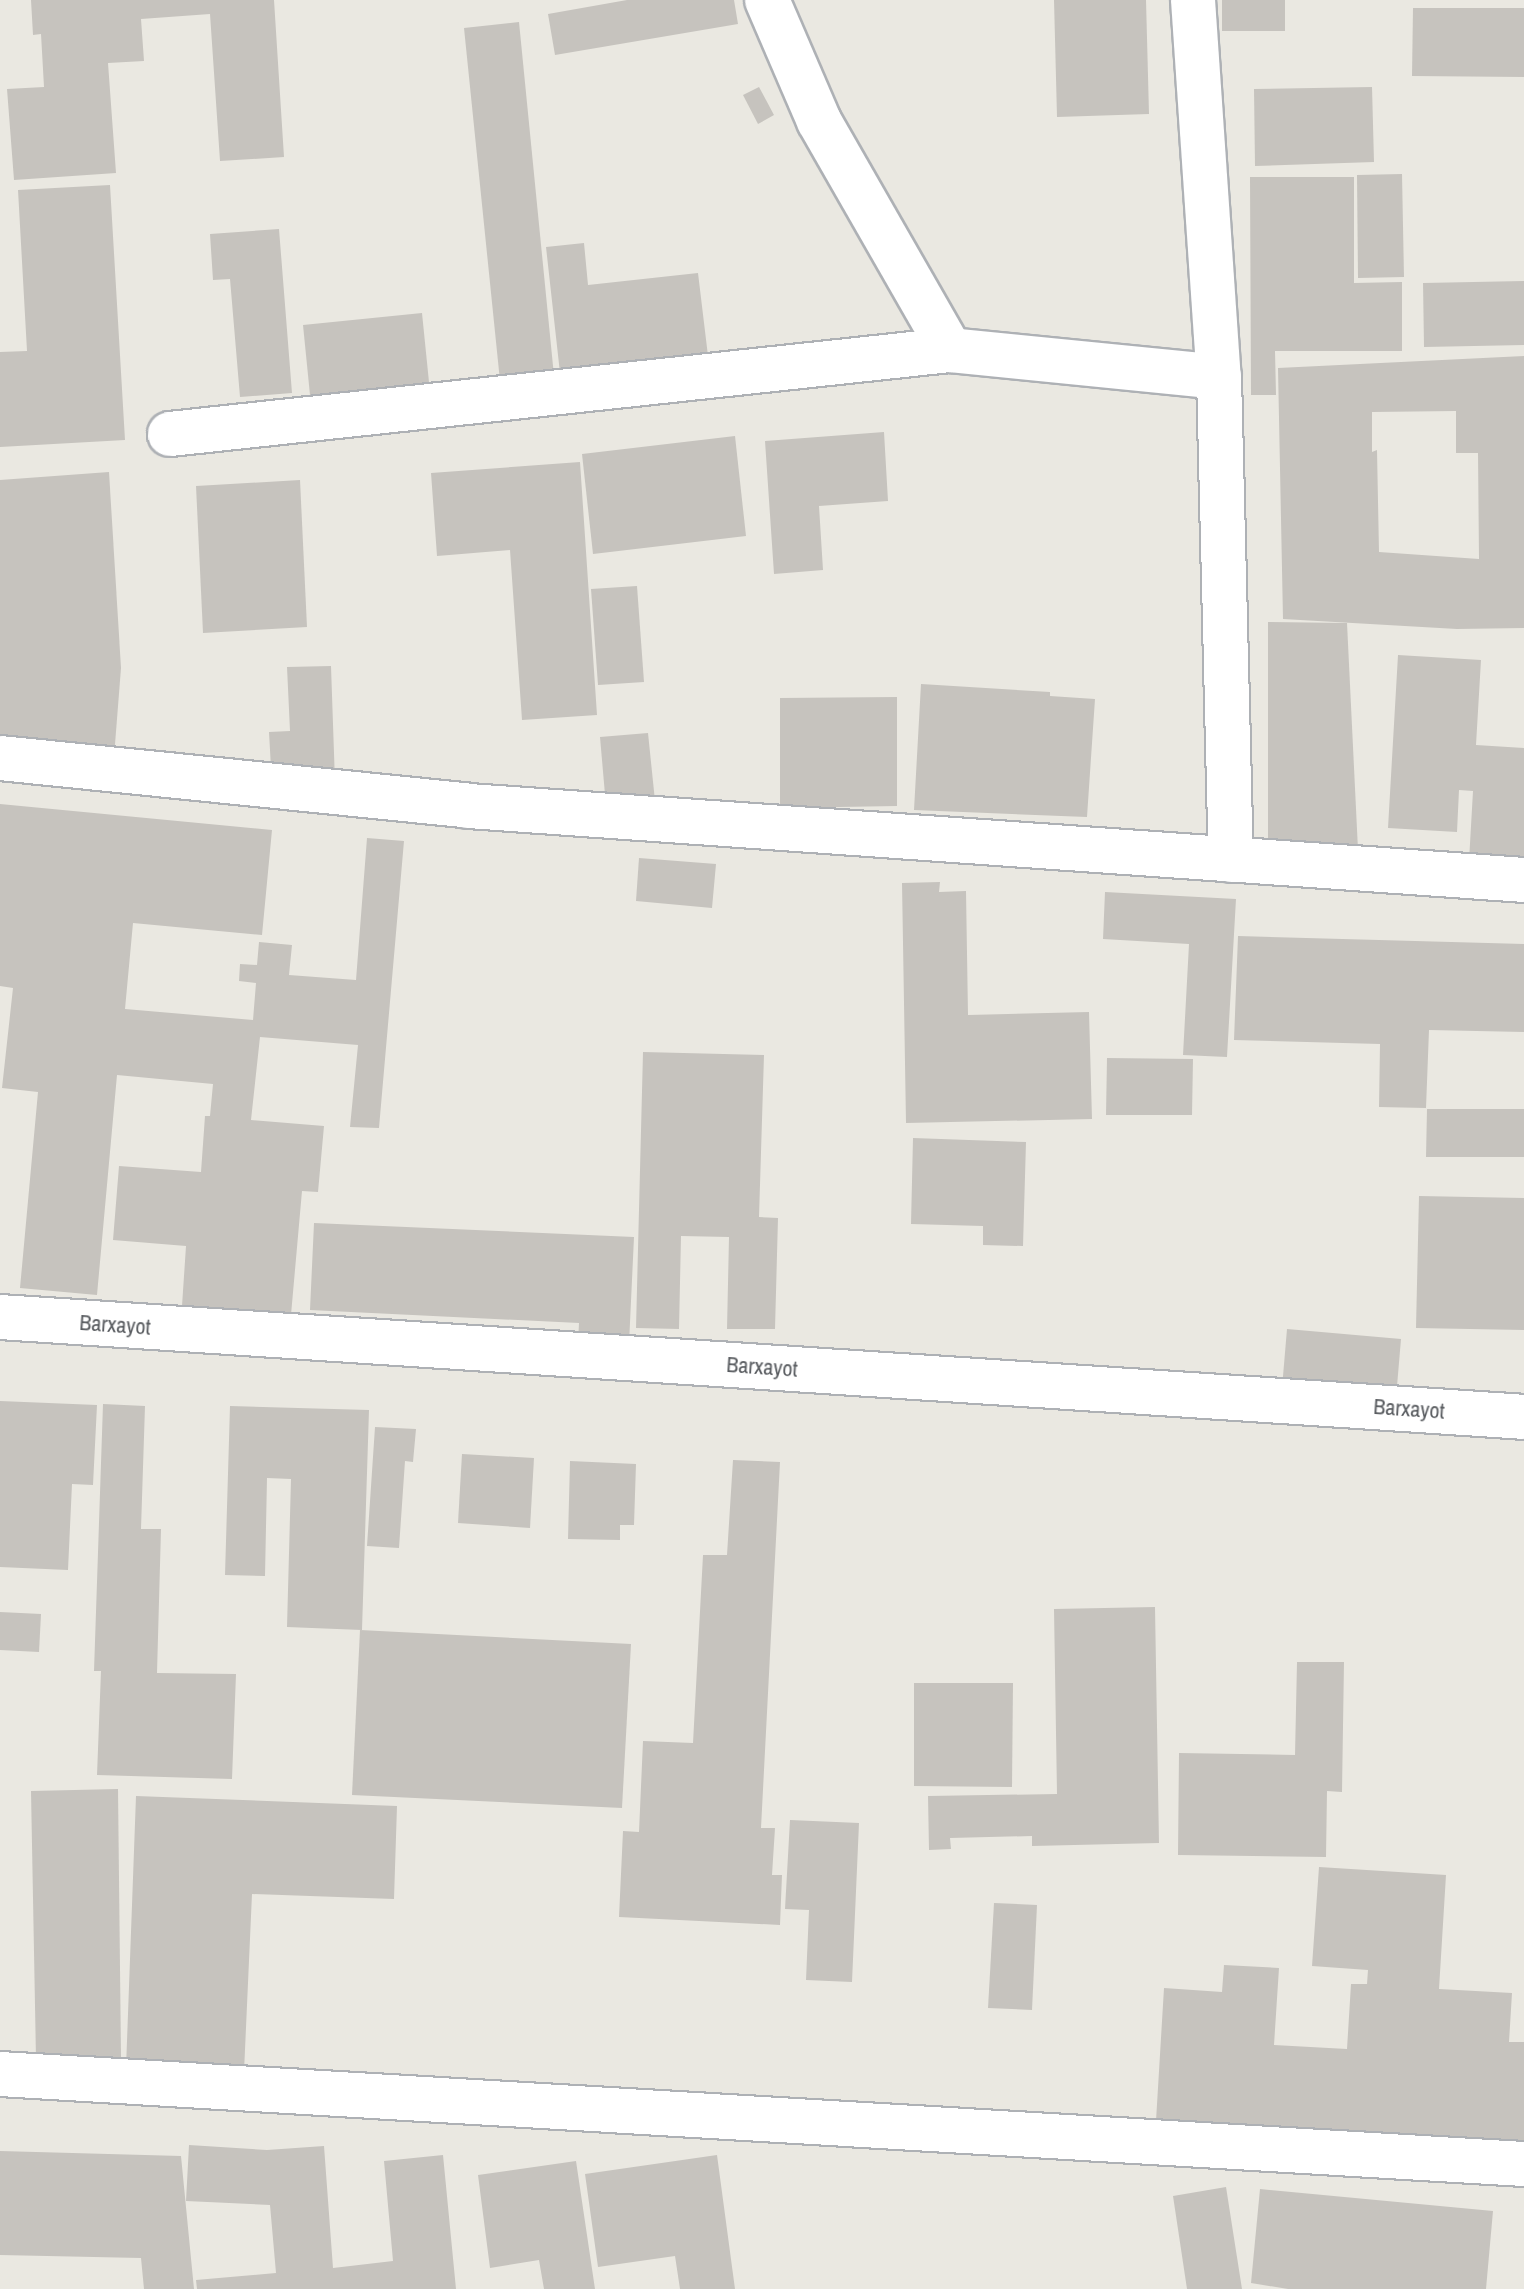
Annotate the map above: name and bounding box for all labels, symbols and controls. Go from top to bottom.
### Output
street label: Barxayot [79,1309,151,1341]
street label: Barxayot [726,1351,798,1383]
street label: Barxayot [1373,1393,1445,1425]

